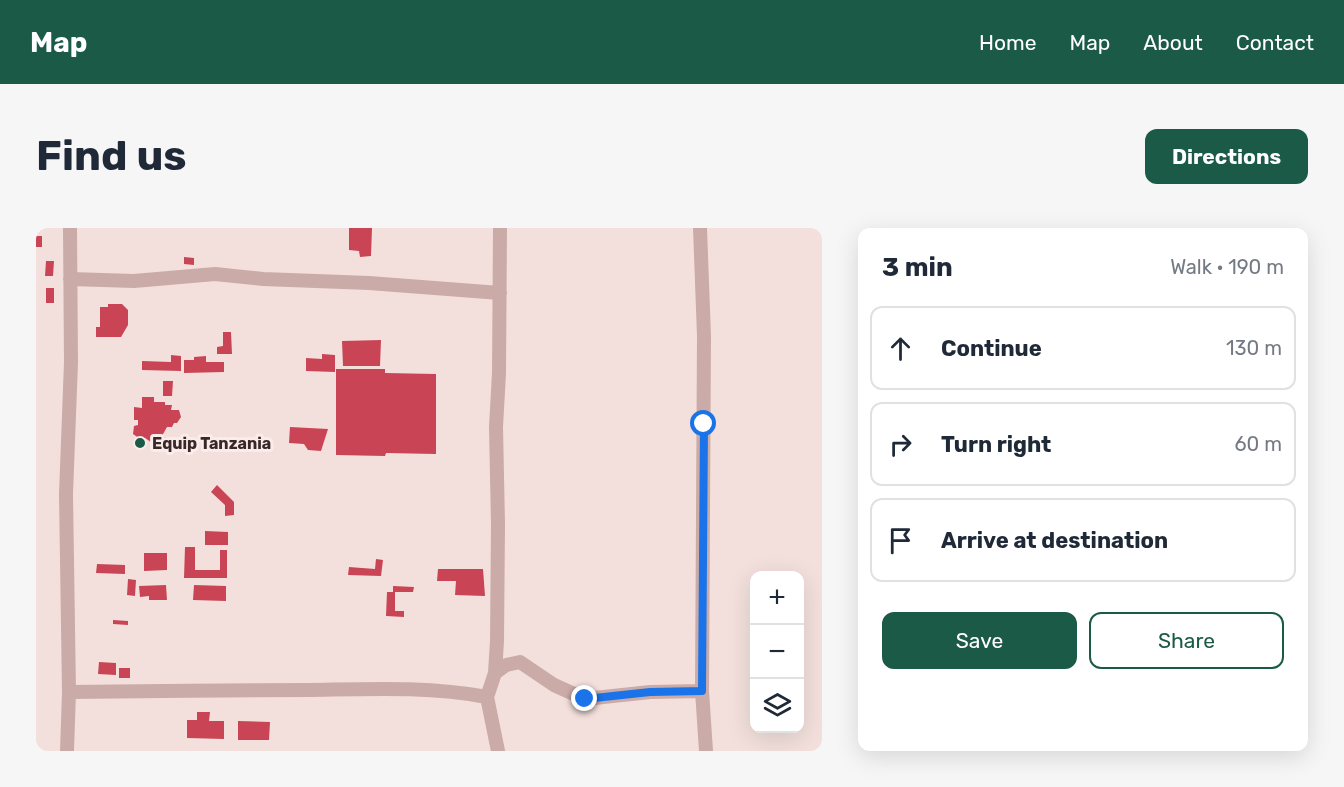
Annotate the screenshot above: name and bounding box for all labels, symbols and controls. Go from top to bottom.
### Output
text: Map [30,26,87,59]
text: Home [979,30,1036,55]
text: Map [1069,30,1110,55]
text: About [1143,30,1203,55]
text: Contact [1236,30,1314,55]
button: Directions [1145,129,1308,184]
text: Find us [36,131,187,181]
text: 3 min [882,252,953,283]
text: Walk · 190 m [1170,255,1284,279]
icon: ahead [884,332,917,365]
text: Continue [941,335,1042,362]
text: 130 m [1226,336,1282,360]
route start [690,410,716,436]
icon: right [884,428,917,461]
text: Turn right [941,431,1051,458]
text: 60 m [1235,432,1282,456]
place label: Equip Tanzania [152,434,271,453]
marker: Equip Tanzania [133,436,147,450]
icon: arrive [884,524,917,557]
text: Arrive at destination [941,527,1168,554]
map controls [750,571,804,733]
button: + [750,571,804,625]
button: Save [882,612,1077,669]
button: Share [1089,612,1284,669]
button: − [750,625,804,679]
button: layers [750,679,804,733]
route end [571,685,597,711]

